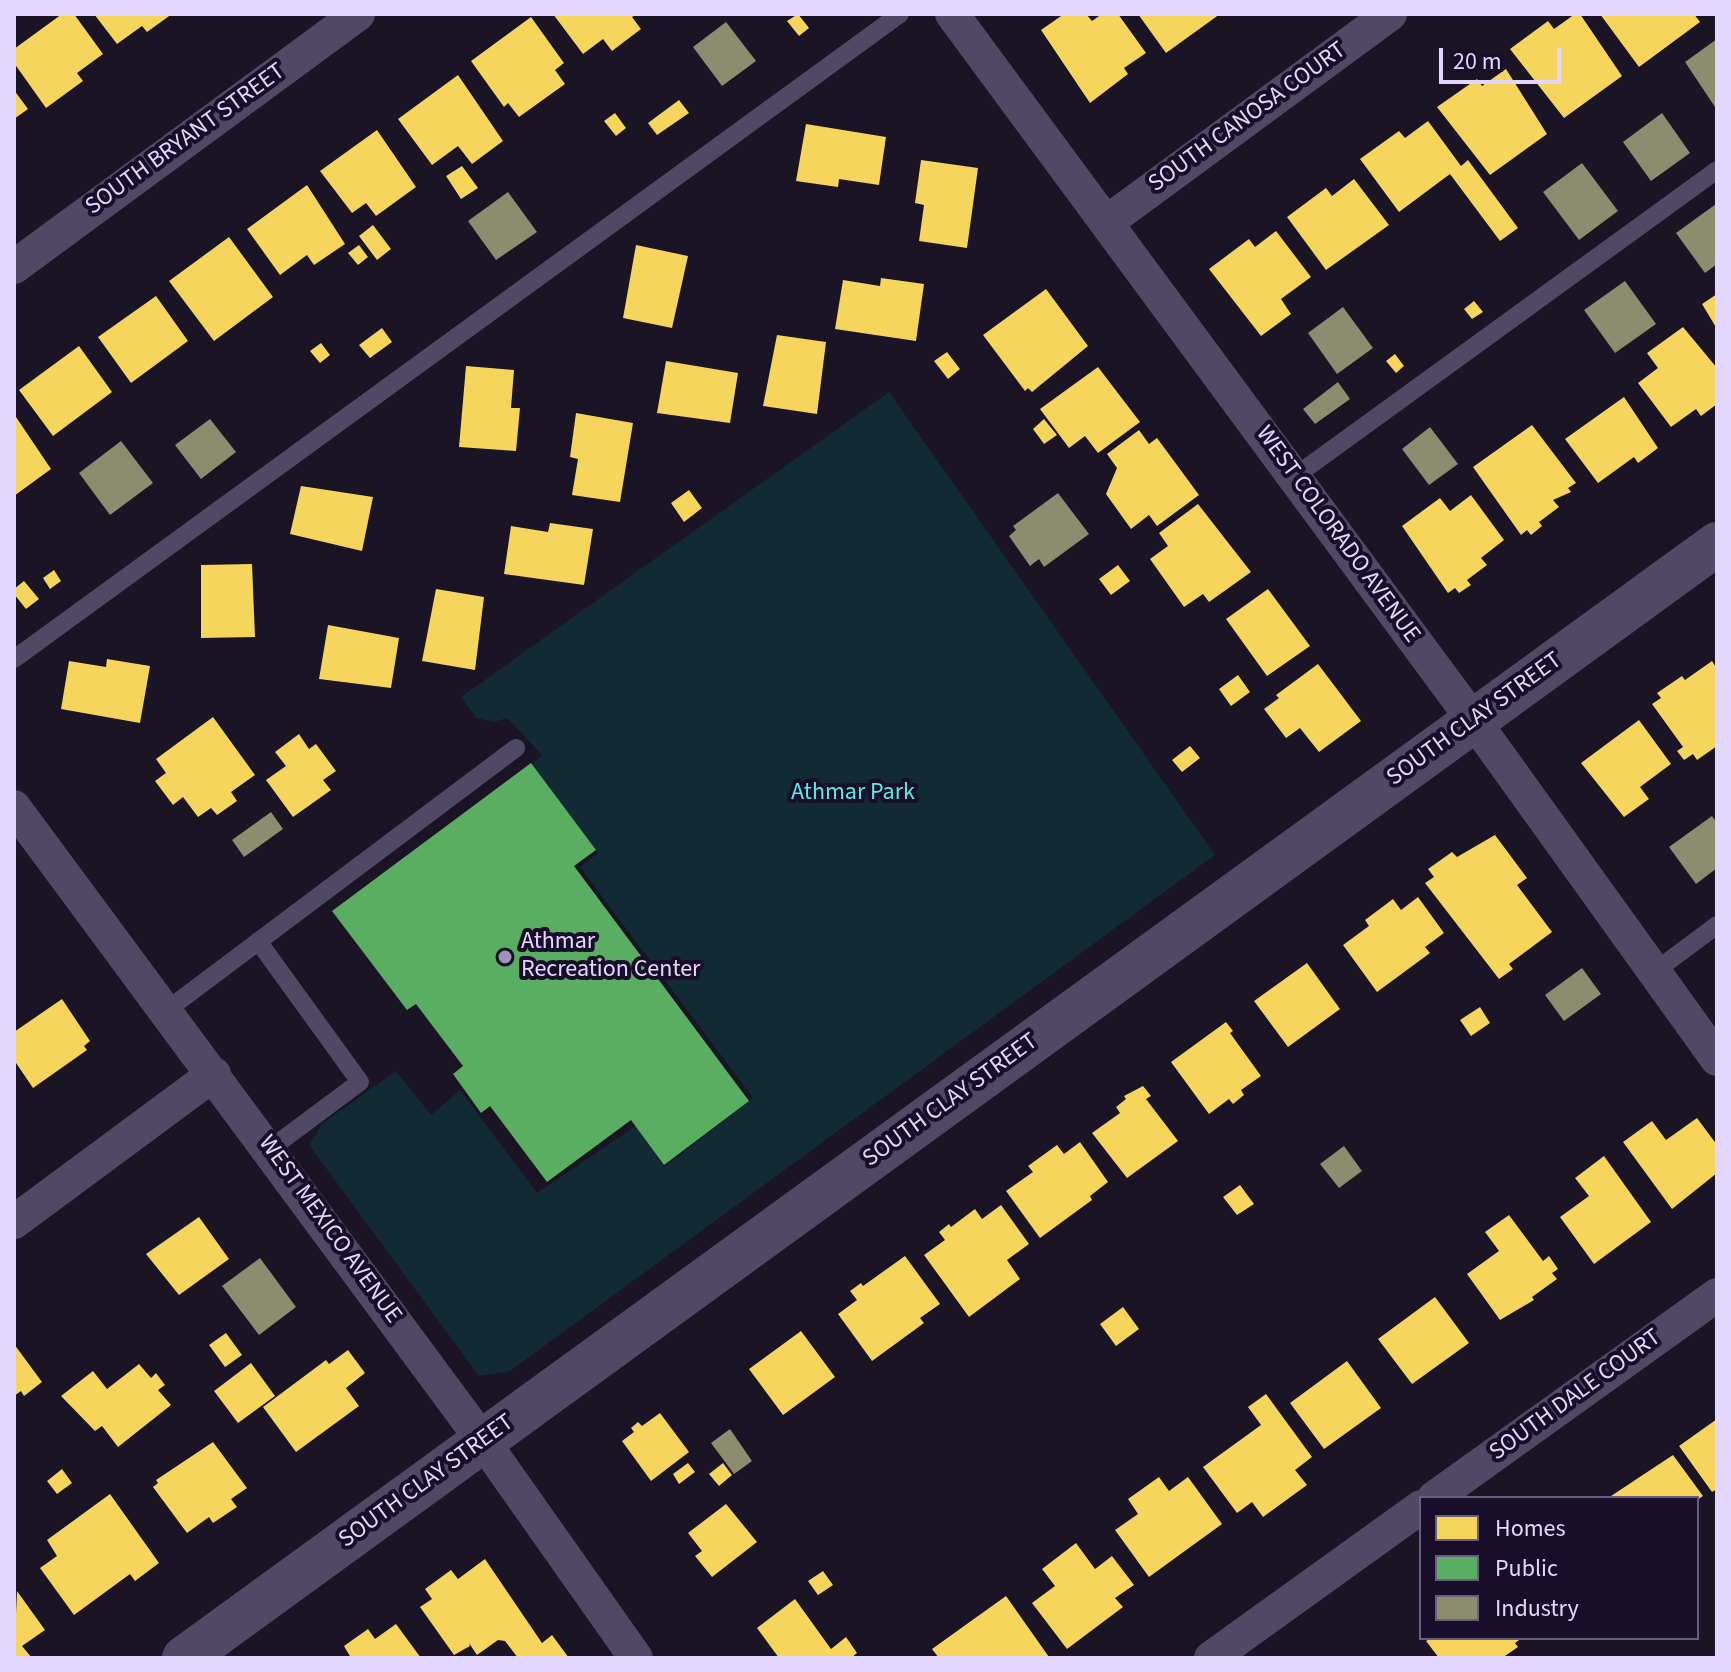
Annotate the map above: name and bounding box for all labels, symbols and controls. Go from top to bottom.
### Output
scale bar [1443,32,1565,82]
street label: SOUTH CANOSA COURT [1144,37,1352,199]
text: 20 m [1453,44,1502,79]
street label: SOUTH BRYANT STREET [81,58,291,222]
street label: WEST COLORADO AVENUE [1249,421,1425,649]
street label: SOUTH CLAY STREET [1382,647,1568,793]
park label: Athmar Park [791,780,915,808]
place label: Athmar Recreation Center [521,929,700,985]
marker: Athmar Recreation Center [496,948,514,966]
street label: SOUTH CLAY STREET [858,1028,1044,1174]
street label: WEST MEXICO AVENUE [251,1130,407,1330]
street label: SOUTH DALE COURT [1485,1324,1667,1468]
street label: SOUTH CLAY STREET [334,1409,520,1555]
legend [1419,1496,1699,1640]
text: Homes [1495,1511,1566,1546]
text: Public [1495,1551,1558,1586]
text: Industry [1495,1591,1579,1626]

